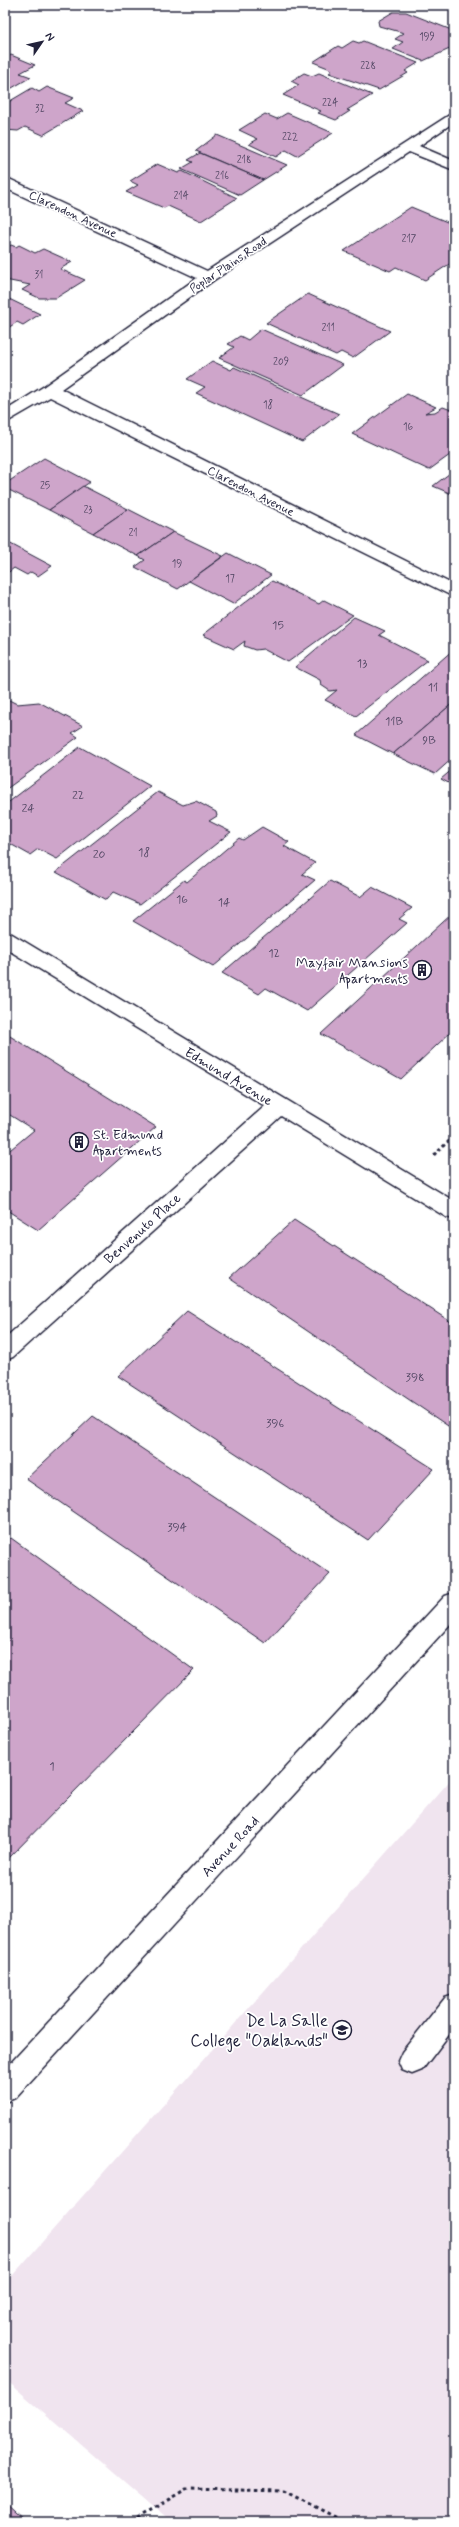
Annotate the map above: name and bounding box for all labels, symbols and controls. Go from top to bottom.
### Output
north arrow [22,22,62,62]
text: N [42,30,57,44]
house number: 199 [419,31,435,44]
house number: 228 [360,60,376,73]
house number: 224 [322,97,338,110]
house number: 32 [35,103,45,116]
house number: 222 [282,131,298,144]
house number: 218 [237,154,251,167]
house number: 216 [215,170,229,183]
street label: Clarendon Avenue [26,187,119,242]
house number: 214 [173,190,189,203]
house number: 217 [402,233,417,246]
street label: Poplar Plains Road [187,234,270,298]
house number: 31 [35,269,43,282]
house number: 211 [321,322,335,335]
house number: 209 [273,356,289,369]
house number: 18 [263,398,273,412]
house number: 16 [403,421,413,434]
street label: Clarendon Avenue [204,463,297,521]
house number: 25 [40,480,50,493]
house number: 23 [83,504,93,517]
house number: 21 [128,527,138,540]
house number: 19 [172,558,182,571]
house number: 17 [225,573,235,586]
house number: 15 [272,618,284,634]
house number: 13 [357,656,367,672]
house number: 11 [428,680,438,696]
house number: 11B [385,714,403,730]
house number: 9B [422,733,436,749]
house number: 22 [72,788,84,804]
house number: 24 [21,801,35,817]
house number: 18 [138,845,150,861]
house number: 20 [93,847,106,863]
house number: 16 [176,892,188,908]
house number: 14 [218,895,230,911]
house number: 12 [268,946,280,962]
place label: Mayfair Mansions Apartments [296,954,408,989]
building icon: Mayfair Mansions Apartments [411,959,433,981]
street label: Edmund Avenue [181,1044,276,1110]
place label: St. Edmund Apartments [93,1126,163,1161]
building icon: St. Edmund Apartments [68,1131,90,1153]
street label: Benvenuto Place [100,1189,185,1268]
house number: 398 [405,1370,425,1386]
house number: 396 [266,1416,284,1432]
house number: 394 [167,1520,187,1536]
house number: 1 [49,1759,55,1775]
street label: Avenue Road [198,1812,264,1881]
place label: De La Salle College "Oaklands" [190,2010,328,2053]
school or university icon: De La Salle College "Oaklands" [331,2019,353,2041]

